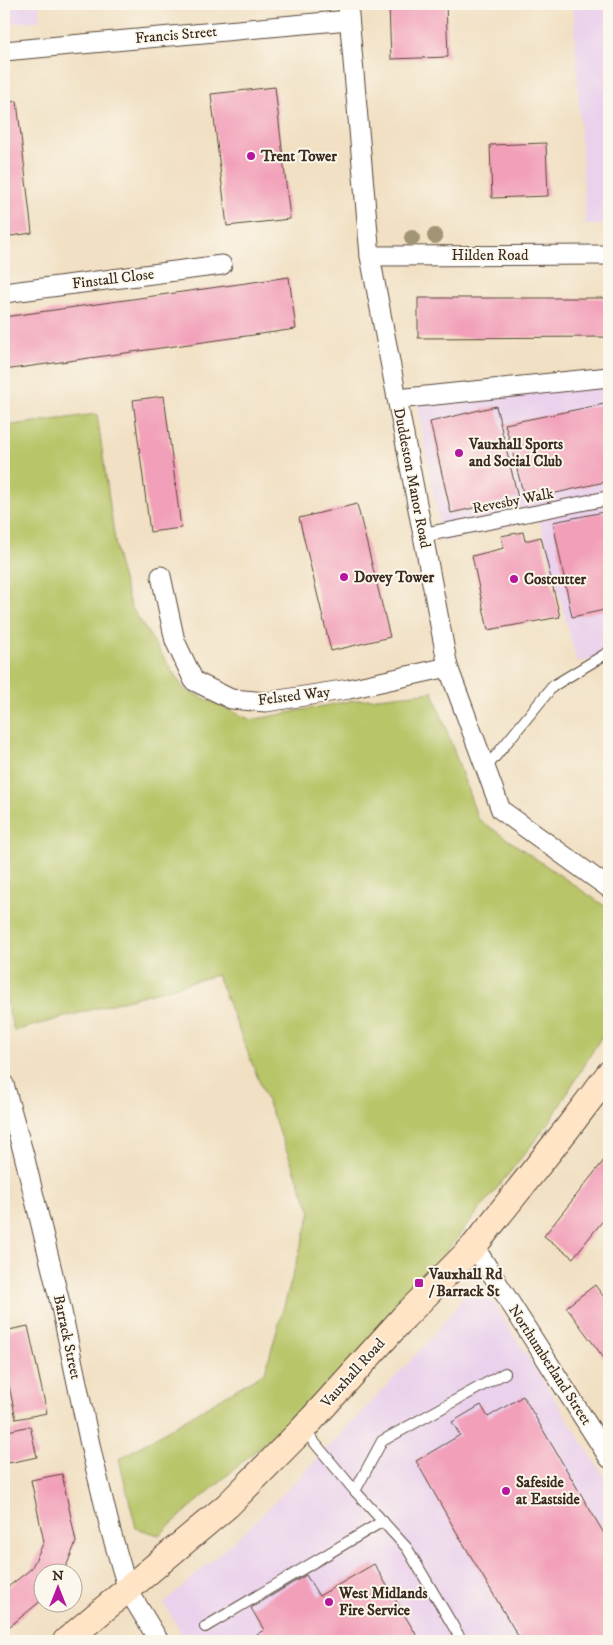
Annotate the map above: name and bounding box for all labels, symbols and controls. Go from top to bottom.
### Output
street label: Francis Street [134,22,218,48]
place label: Trent Tower [260,147,337,166]
marker: Trent Tower [245,150,257,162]
street label: Hilden Road [452,246,529,265]
street label: Finstall Close [71,265,155,293]
street label: Duddeston Manor Road [389,406,435,550]
place label: Vauxhall Sports and Social Club [468,435,563,471]
marker: Vauxhall Sports and Social Club [453,447,465,459]
street label: Revesby Walk [471,484,556,518]
place label: Dovey Tower [354,568,434,587]
place label: Costcutter [524,570,587,589]
marker: Dovey Tower [338,571,350,583]
marker: Costcutter [508,573,520,585]
street label: Felsted Way [257,682,332,710]
place label: Vauxhall Rd / Barrack St [428,1265,503,1301]
marker: Vauxhall Rd / Barrack St [413,1277,425,1289]
street label: Barrack Street [49,1293,85,1381]
street label: Northumberland Street [504,1301,596,1429]
street label: Vauxhall Road [316,1334,390,1412]
place label: Safeside at Eastside [516,1473,581,1509]
marker: Safeside at Eastside [500,1485,512,1497]
north arrow [32,1562,82,1612]
text: N [52,1567,64,1585]
place label: West Midlands Fire Service [338,1584,428,1620]
marker: West Midlands Fire Service [323,1596,335,1608]

